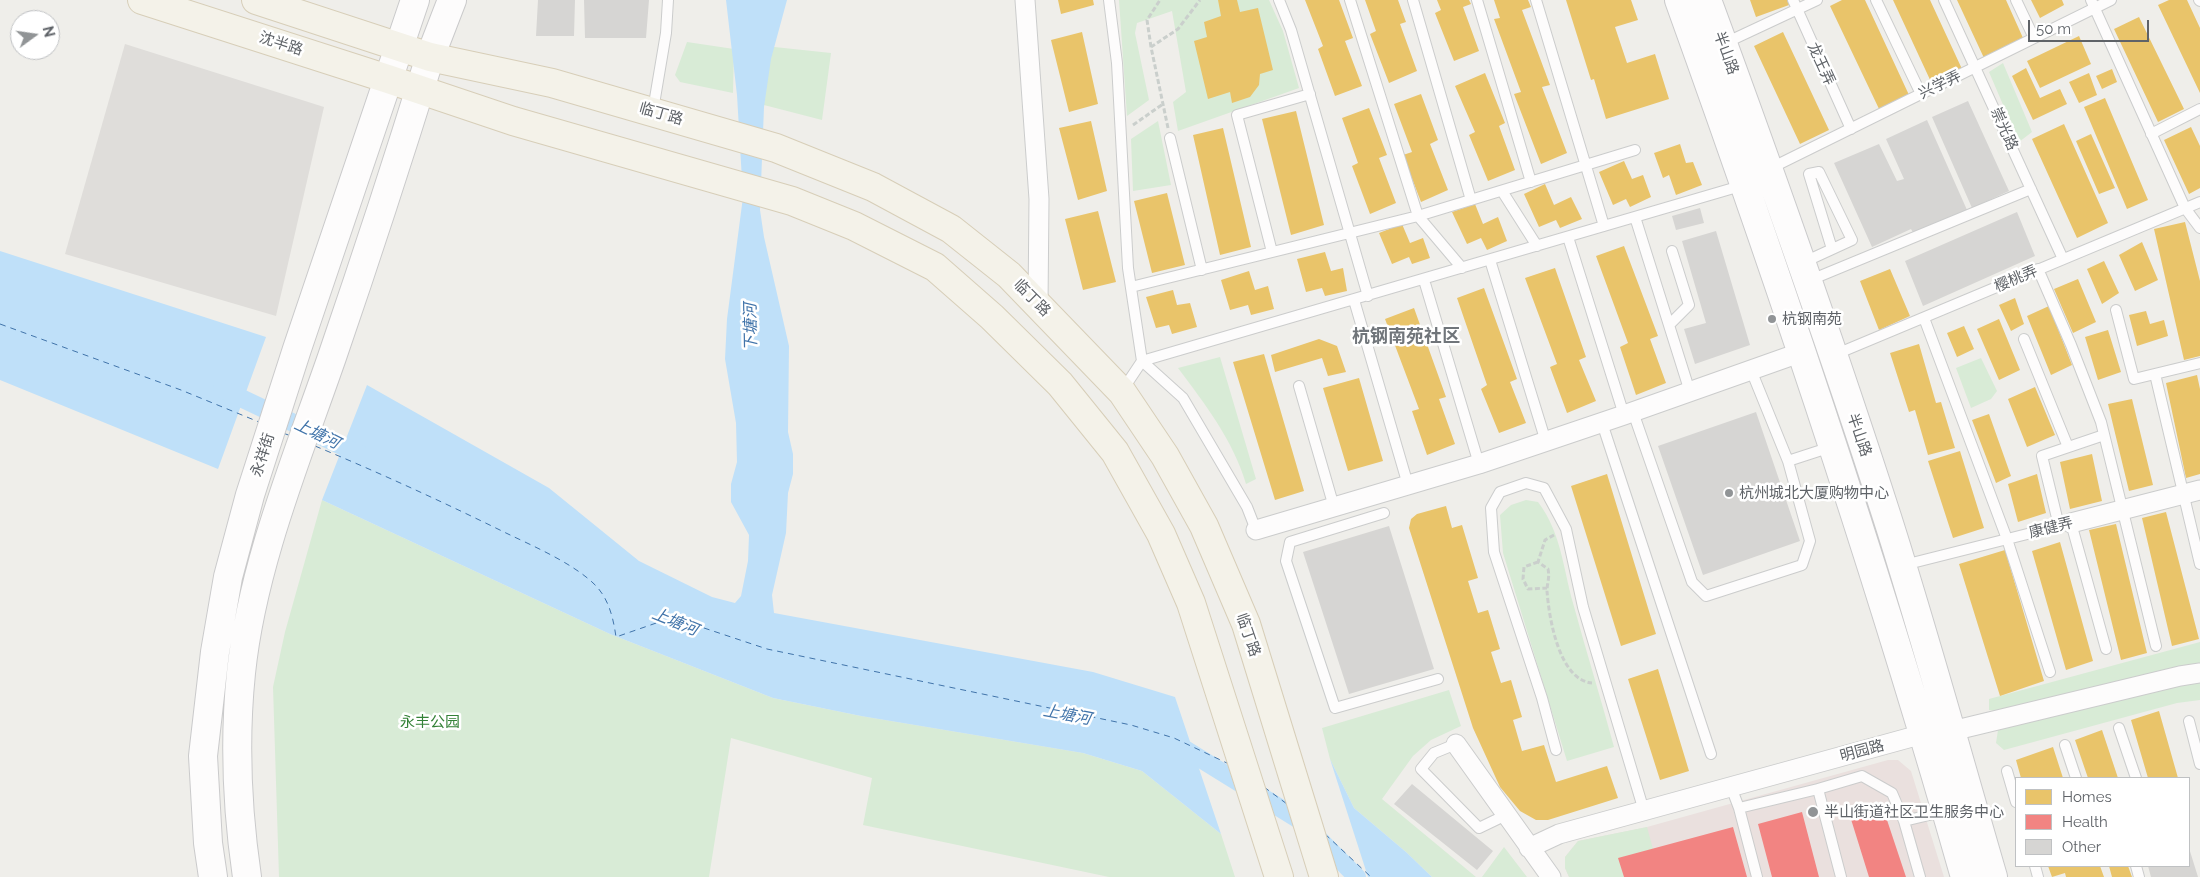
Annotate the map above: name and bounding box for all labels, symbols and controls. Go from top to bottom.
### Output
north arrow [10,10,60,60]
scale bar [2030,10,2151,42]
text: 50 m [2036,20,2071,38]
text: N [40,24,58,39]
street label: 沈半路 [257,28,305,60]
street label: 半山路 [1710,29,1742,77]
street label: 龙王弄 [1803,40,1839,88]
street label: 兴学弄 [1916,67,1964,103]
street label: 临丁路 [637,99,685,129]
street label: 崇光路 [1987,105,2021,153]
street label: 樱桃弄 [1992,262,2040,296]
street label: 临丁路 [1010,276,1054,320]
water label: 下塘河 [741,303,761,351]
place label: 杭钢南苑 [1782,310,1842,328]
marker: 杭钢南苑 [1766,313,1778,325]
district label: 杭钢南苑社区 [1352,326,1460,348]
street label: 半山路 [1843,411,1875,459]
water label: 上塘河 [291,415,343,453]
street label: 永祥街 [247,431,279,479]
place label: 杭州城北大厦购物中心 [1739,484,1889,502]
marker: 杭州城北大厦购物中心 [1723,487,1735,499]
street label: 康健弄 [2027,514,2075,542]
water label: 上塘河 [649,604,701,640]
street label: 临丁路 [1232,611,1264,659]
water label: 上塘河 [1042,701,1092,729]
park label: 永丰公园 [400,713,460,731]
street label: 明园路 [1838,736,1886,766]
legend [2015,777,2190,867]
text: Homes [2062,788,2112,806]
place label: 半山街道社区卫生服务中心 [1824,803,2004,821]
marker: 半山街道社区卫生服务中心 [1806,805,1820,819]
text: Health [2062,813,2108,831]
text: Other [2062,838,2101,856]

